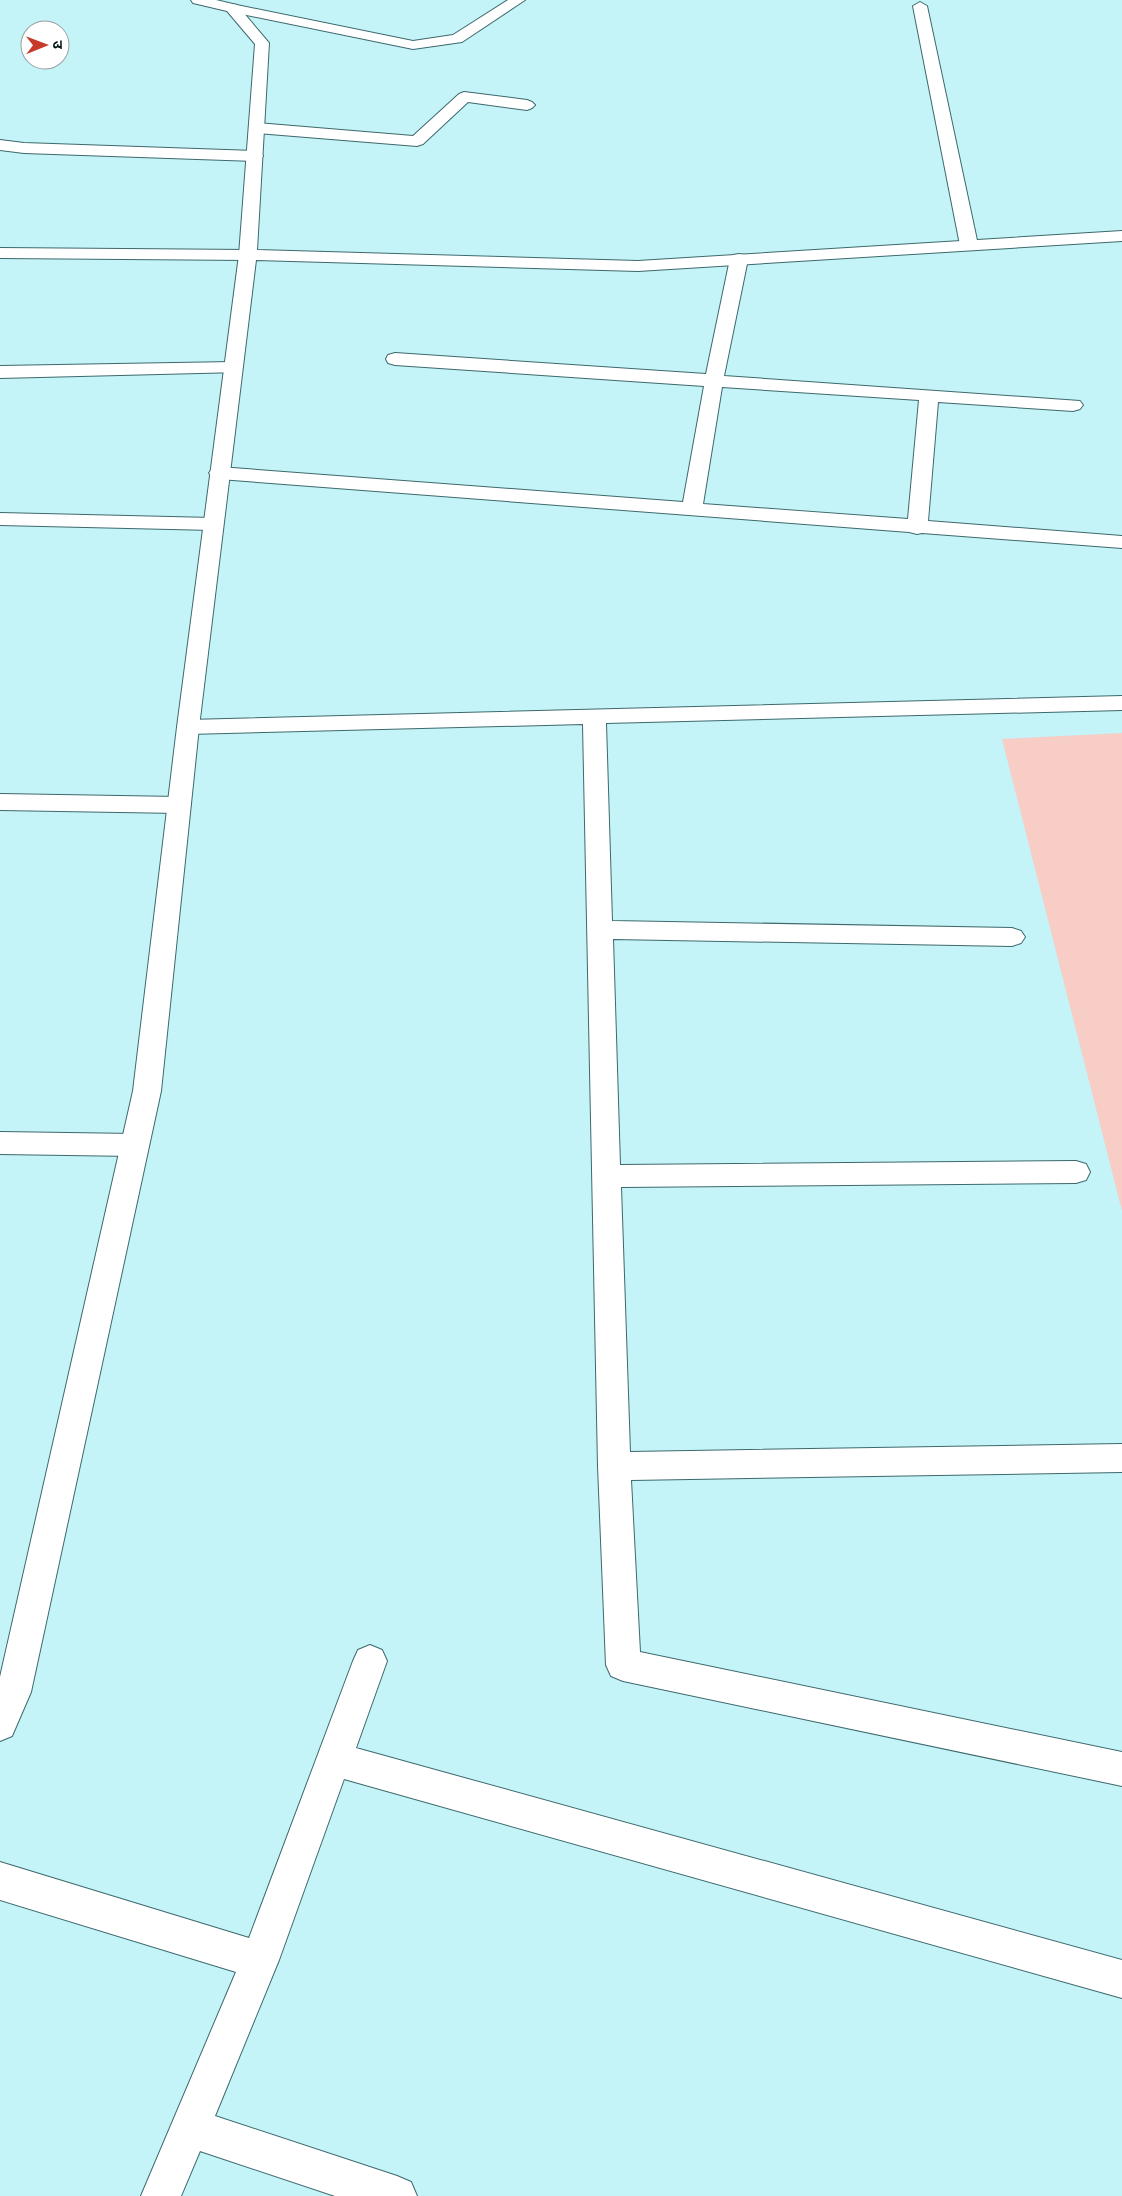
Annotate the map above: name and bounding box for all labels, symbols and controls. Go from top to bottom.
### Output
north arrow [20,20,70,70]
text: उ [50,41,66,50]

